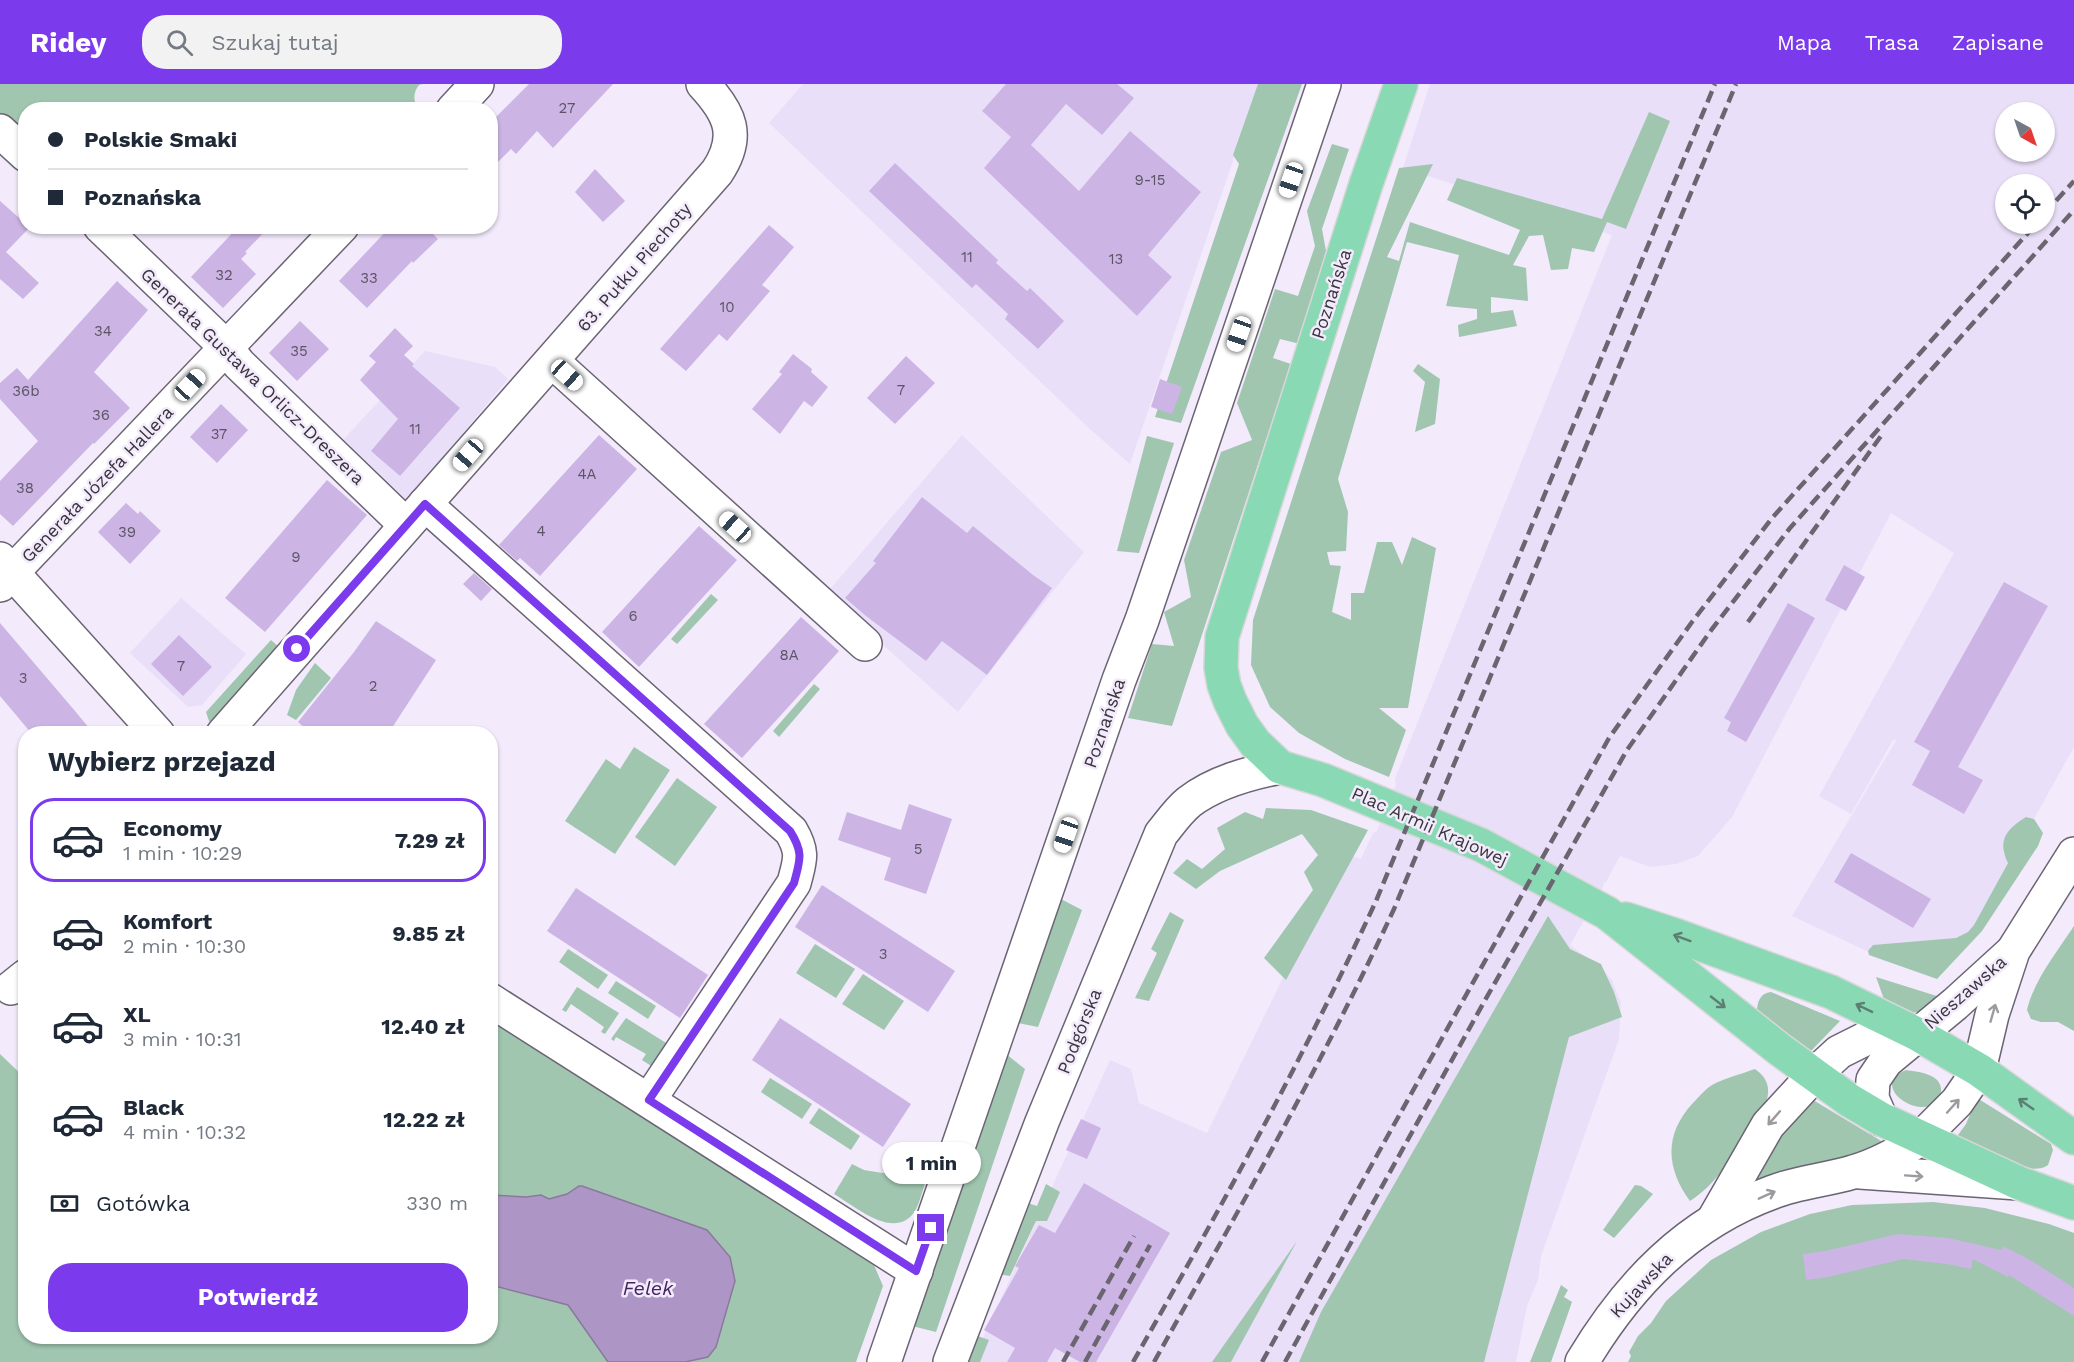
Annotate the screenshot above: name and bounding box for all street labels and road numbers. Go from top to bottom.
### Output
street label: 63. Pułku Piechoty [572,198,696,336]
street label: Poznańska [1307,246,1355,342]
street label: Generała Gustawa Orlicz-Dreszera [137,263,369,489]
street label: Generała Józefa Hallera [17,401,177,567]
street label: Poznańska [1079,675,1129,771]
street label: Plac Armii Krajowej [1349,782,1511,870]
street label: Nieszawska [1920,951,2010,1033]
street label: Podgórska [1052,985,1106,1077]
street label: Kujawska [1605,1248,1677,1322]

